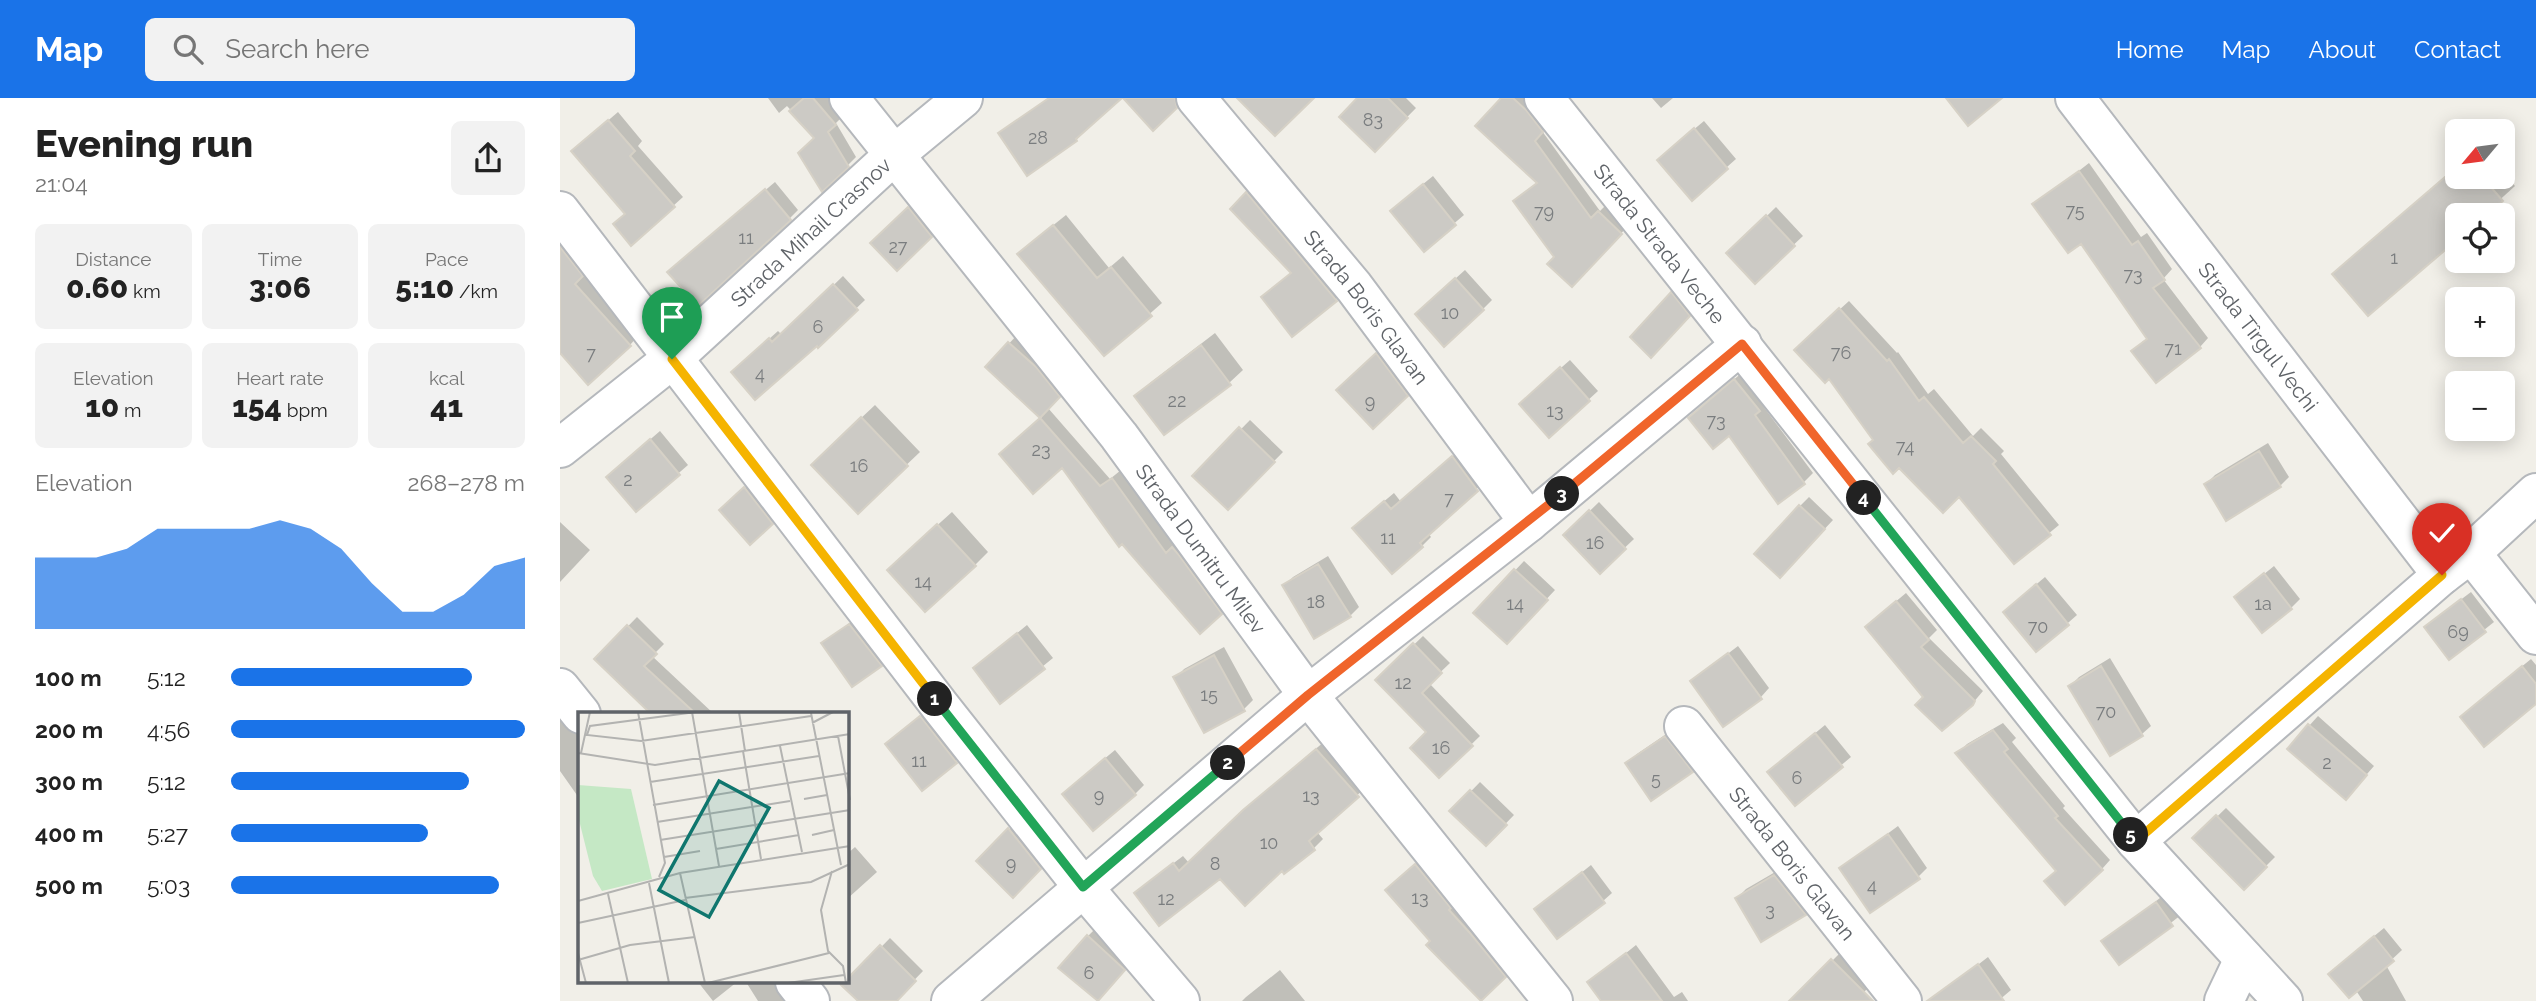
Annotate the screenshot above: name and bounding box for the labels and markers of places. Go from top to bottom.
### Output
pin [642,287,702,359]
pin: 3 [1544,476,1580,512]
pin: 4 [1846,480,1882,516]
pin [2412,503,2472,575]
pin: 1 [918,682,952,716]
pin: 2 [1210,746,1246,780]
pin: 5 [2114,818,2148,852]

